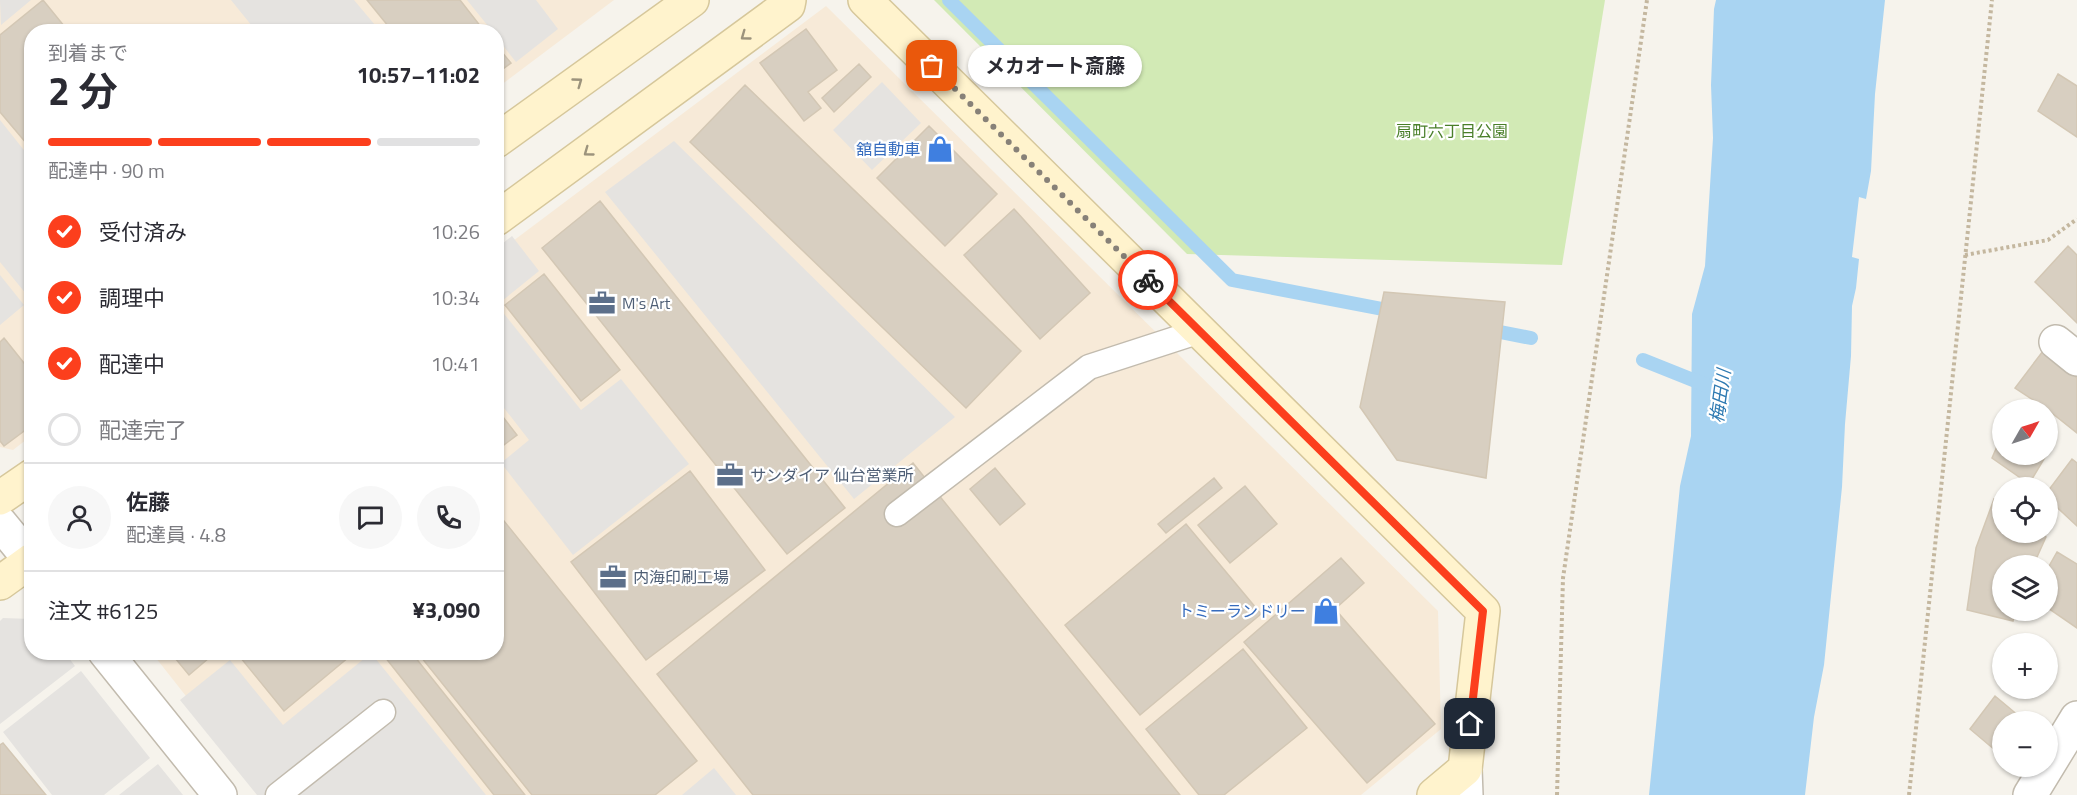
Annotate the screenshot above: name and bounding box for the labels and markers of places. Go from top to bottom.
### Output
pin [906,40,957,91]
callout: メカオート斎藤 [968,45,1142,87]
shop icon: 舘自動車 [925,134,955,164]
place label: 舘自動車 [856,137,920,161]
office icon: M's Art [587,288,617,318]
place label: M's Art [622,291,671,315]
office icon: サンダイア 仙台営業所 [715,460,745,490]
place label: サンダイア 仙台営業所 [750,463,914,487]
office icon: 内海印刷工場 [598,562,628,592]
place label: 内海印刷工場 [633,565,729,589]
shop icon: トミーランドリー [1311,596,1341,626]
place label: トミーランドリー [1178,599,1306,623]
pin [1444,698,1495,749]

